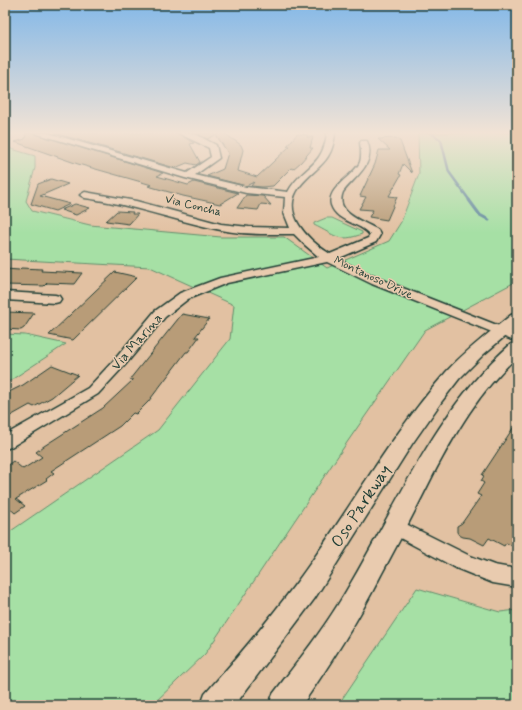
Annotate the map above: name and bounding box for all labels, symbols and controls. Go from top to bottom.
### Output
street label: Via Concha [163,191,223,221]
street label: Montanoso Drive [331,253,415,303]
street label: Via Marina [107,310,167,374]
street label: Oso Parkway [326,460,396,552]

